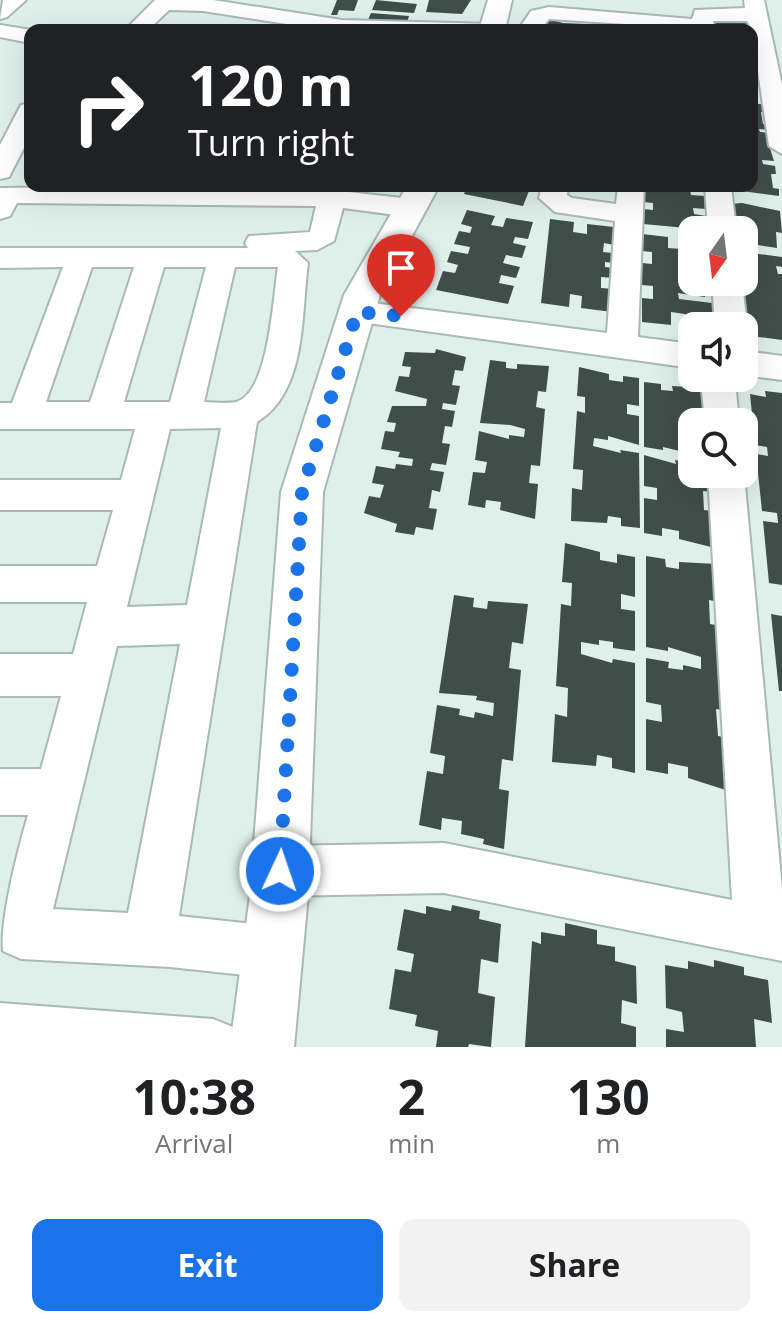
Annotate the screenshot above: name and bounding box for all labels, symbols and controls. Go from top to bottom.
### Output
text: 120 m [188,46,354,122]
icon: right [56,56,160,160]
text: Turn right [188,118,354,167]
north arrow [678,216,758,296]
map controls [678,216,758,488]
pin [367,234,435,316]
icon: arrive [379,246,423,290]
button: sound [678,312,758,392]
button: search [678,408,758,488]
position arrow [238,829,322,913]
text: 10:38 [132,1064,256,1129]
text: 2 [398,1064,425,1129]
text: 130 [567,1064,650,1129]
text: Arrival [155,1125,233,1161]
text: min [388,1125,435,1161]
text: m [596,1125,620,1161]
button: Exit [32,1219,383,1311]
button: Share [399,1219,750,1311]

